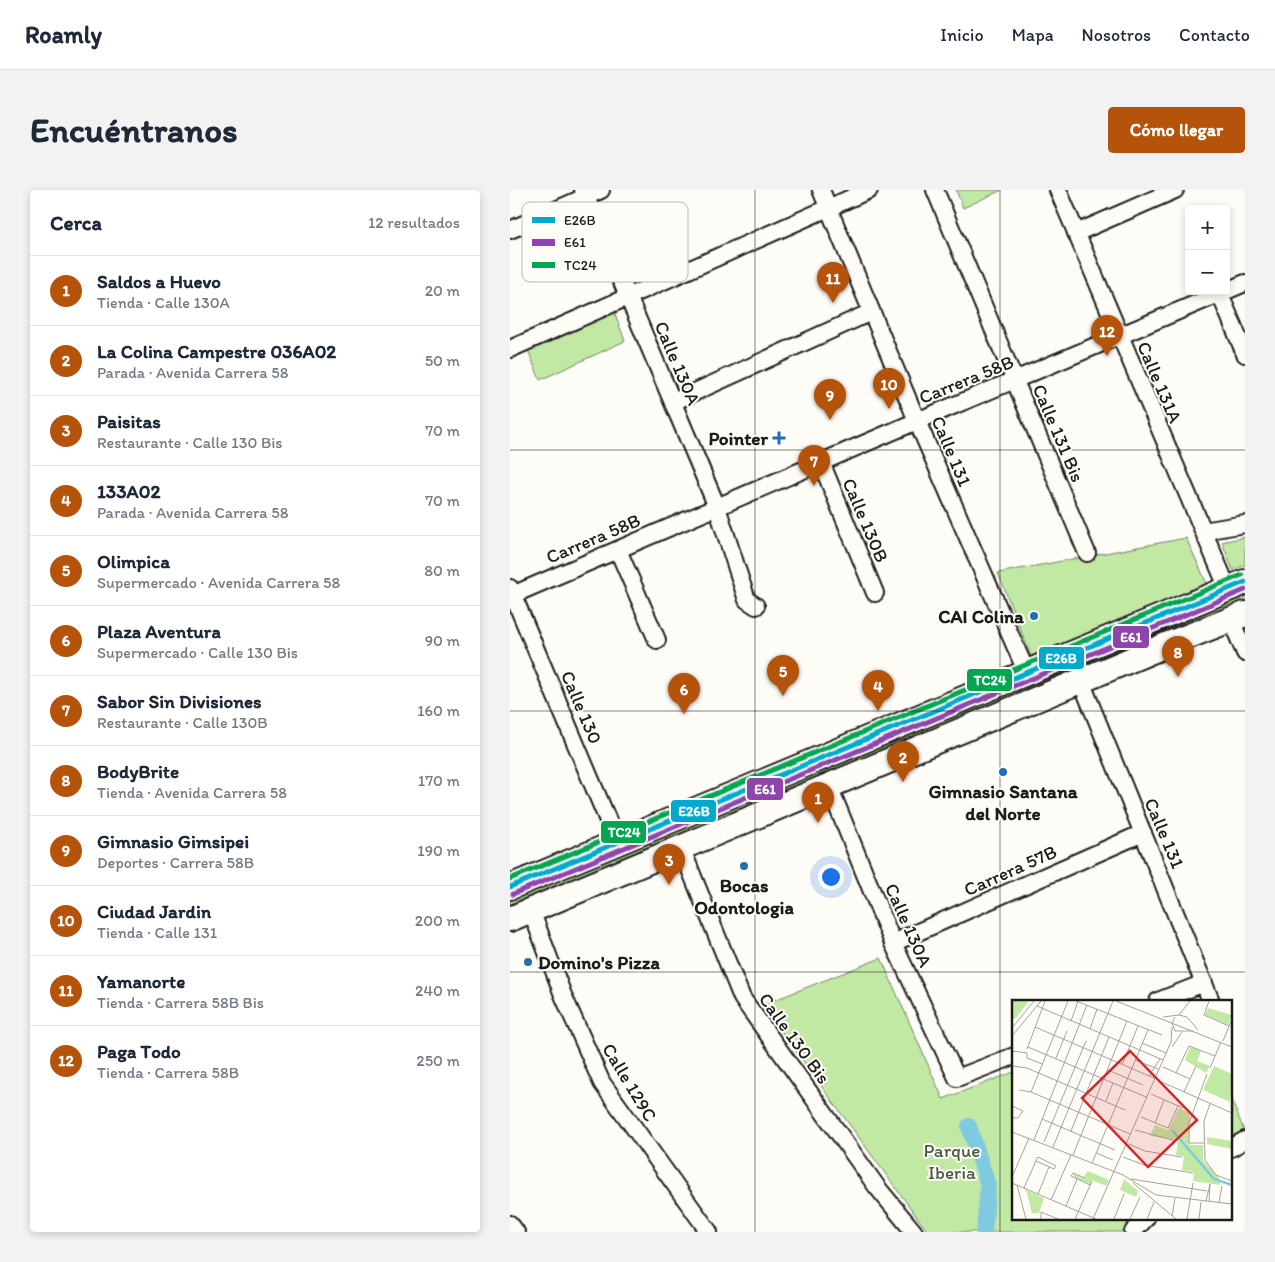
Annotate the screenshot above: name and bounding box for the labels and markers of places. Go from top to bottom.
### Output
pin: 11 [817,262,849,303]
pin: 12 [1091,315,1123,356]
pin: 10 [873,368,905,409]
pin: 9 [814,379,846,420]
place label: Pointer [709,427,768,450]
marker: Pointer [772,431,786,445]
pin: 7 [798,445,830,486]
place label: CAI Colina [938,605,1024,628]
marker: CAI Colina [1028,610,1040,622]
pin: 8 [1162,636,1194,677]
pin: 5 [767,655,799,696]
pin: 4 [862,670,894,711]
pin: 6 [668,673,700,714]
pin: 2 [887,741,919,782]
marker: Gimnasio Santana del Norte [997,766,1009,778]
place label: Gimnasio Santana del Norte [928,780,1079,825]
pin: 1 [802,782,834,823]
pin: 3 [653,844,685,885]
marker: Bocas Odontologia [738,860,750,872]
place label: Bocas Odontologia [694,874,794,919]
place label: Domino's Pizza [538,951,660,974]
marker: Domino's Pizza [522,956,534,968]

